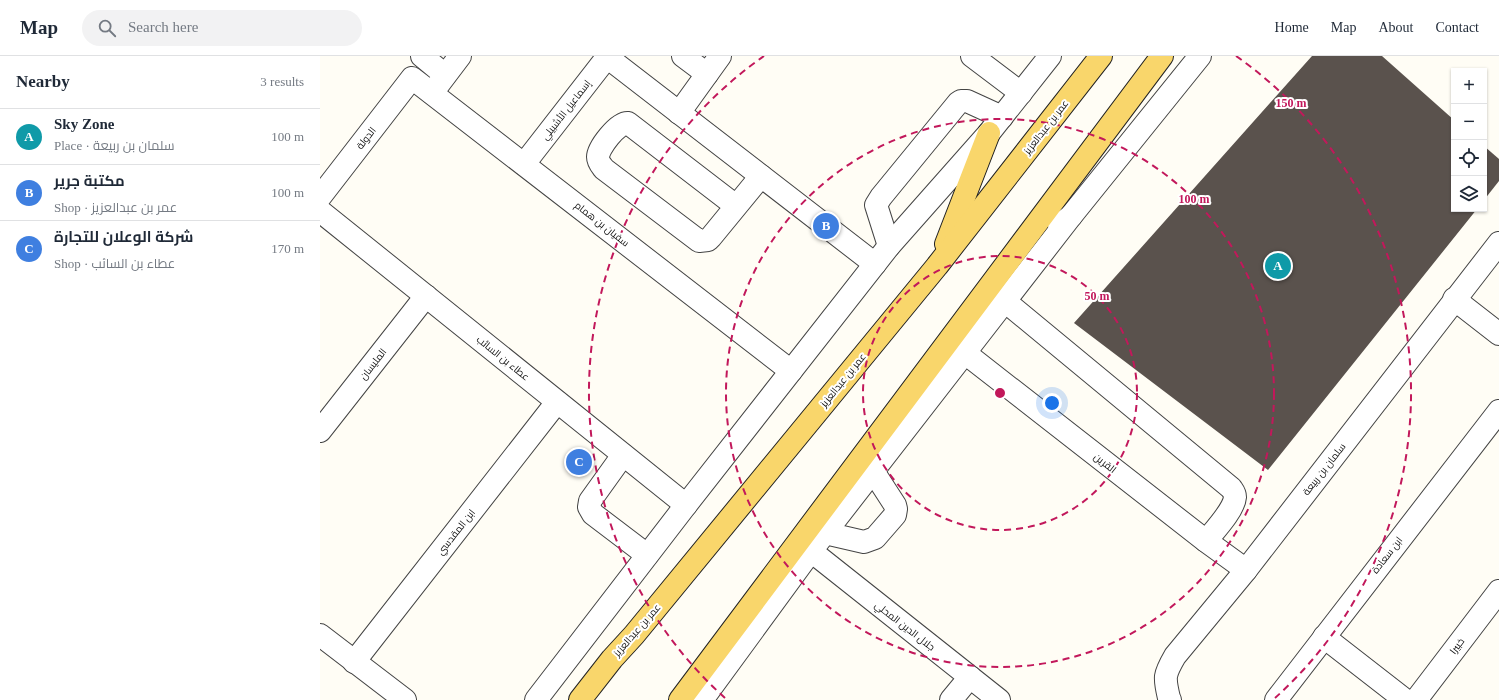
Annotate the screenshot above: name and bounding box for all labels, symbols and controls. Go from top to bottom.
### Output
search box [82,10,362,46]
text: Map [20,17,58,38]
icon: search [96,17,118,39]
text: Search here [128,19,198,35]
text: Home [1275,20,1309,35]
text: Map [1331,20,1356,35]
text: About [1378,20,1413,35]
text: Contact [1435,20,1479,35]
map controls [1451,68,1487,212]
button: + [1451,68,1487,104]
text: Nearby [16,72,70,91]
text: 3 results [260,74,304,89]
street label: إسماعيل الأشبيلي [539,78,595,143]
text: 150 m [1276,96,1307,110]
street label: عمر بن عبدالعزيز [1021,98,1071,158]
button: − [1451,104,1487,140]
text: Sky Zone [54,116,114,132]
street label: الدولة [354,125,378,151]
text: A [24,129,34,144]
text: 100 m [271,129,304,144]
text: Place · سلمان بن ربيعة [54,138,175,153]
button: locate [1451,140,1487,176]
text: مكتبة جرير [54,173,125,189]
button: layers [1451,176,1487,212]
text: B [25,185,33,200]
text: 100 m [271,185,304,200]
text: 100 m [1179,192,1210,206]
street label: سفيان بن همام [571,199,631,250]
text: Shop · عمر بن عبدالعزيز [54,200,177,215]
pin: B [813,211,839,241]
text: شركة الوعلان للتجارة [54,229,193,245]
text: C [24,241,34,256]
text: 170 m [271,241,304,256]
pin: A [1265,251,1291,281]
text: Shop · عطاء بن السائب [54,256,175,271]
text: 50 m [1085,289,1110,303]
street label: عطاء بن السائب [474,333,532,383]
street label: المليسان [357,346,389,382]
street label: عمر بن عبدالعزيز [817,351,869,410]
centre of rings [993,386,1007,400]
your location [1042,393,1062,413]
street label: سلمان بن ربيعة [1300,441,1348,498]
pin: C [566,447,592,477]
street label: القرين [1091,451,1118,476]
street label: ابن المقدسي [435,507,479,558]
street label: ابن سعادة [1369,535,1405,576]
street label: جلال الدين المحلي [872,599,937,654]
street label: عمر بن عبدالعزيز [611,601,664,660]
street label: خبيرا [1447,636,1467,656]

